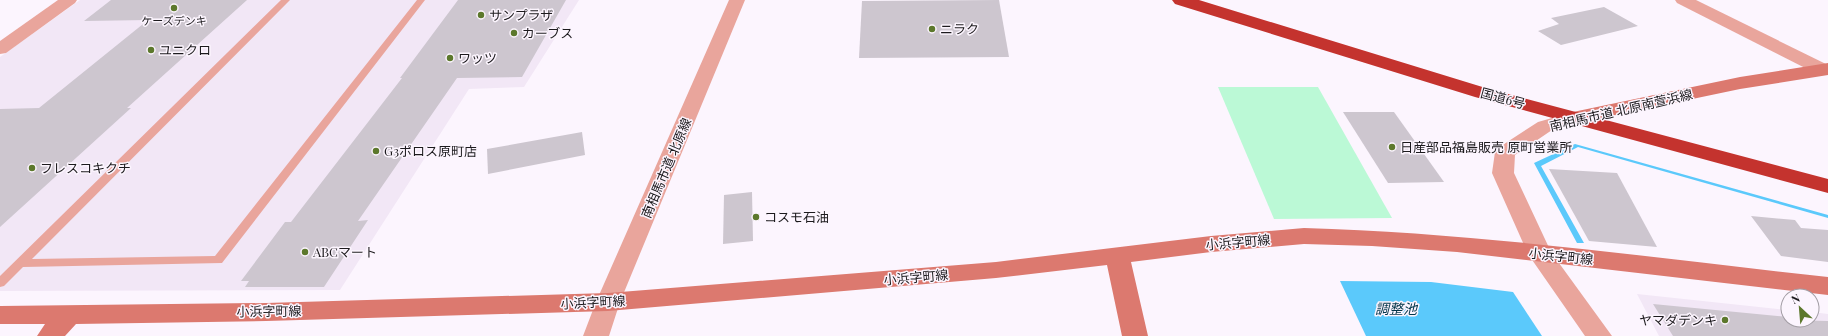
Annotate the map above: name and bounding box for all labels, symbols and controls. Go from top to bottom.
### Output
marker: ケーズデンキ [169,3,179,13]
place label: サンプラザ [489,6,554,23]
marker: サンプラザ [476,10,486,20]
place label: ケーズデンキ [141,13,207,28]
place label: ニラク [940,20,979,37]
place label: カーブス [522,24,573,41]
marker: ニラク [927,24,937,34]
marker: カーブス [509,28,519,38]
place label: ユニクロ [159,41,211,58]
marker: ユニクロ [146,45,156,55]
place label: ワッツ [458,49,497,66]
marker: ワッツ [445,53,455,63]
street label: 国道6号 [1479,83,1527,112]
street label: 南相馬市道 北原南萱浜線 [1548,85,1694,134]
street label: 南相馬市道 北原線 [637,115,694,220]
place label: 日産部品福島販売 原町営業所 [1400,138,1572,155]
place label: G3ポロス原町店 [384,142,477,159]
marker: 日産部品福島販売 原町営業所 [1387,142,1397,152]
marker: G3ポロス原町店 [371,146,381,156]
place label: フレスコキクチ [40,159,131,176]
marker: フレスコキクチ [27,163,37,173]
place label: コスモ石油 [764,208,829,225]
marker: コスモ石油 [751,212,761,222]
street label: 小浜字町線 [1205,230,1271,253]
place label: ABCマート [312,243,377,260]
street label: 小浜字町線 [1528,244,1594,267]
marker: ABCマート [300,247,310,257]
street label: 小浜字町線 [883,265,949,288]
north arrow [1780,288,1820,328]
text: N [1789,290,1802,307]
street label: 小浜字町線 [560,291,626,312]
water label: 調整池 [1375,299,1419,318]
street label: 小浜字町線 [236,301,302,320]
place label: ヤマダデンキ [1639,311,1717,328]
marker: ヤマダデンキ [1720,315,1730,325]

